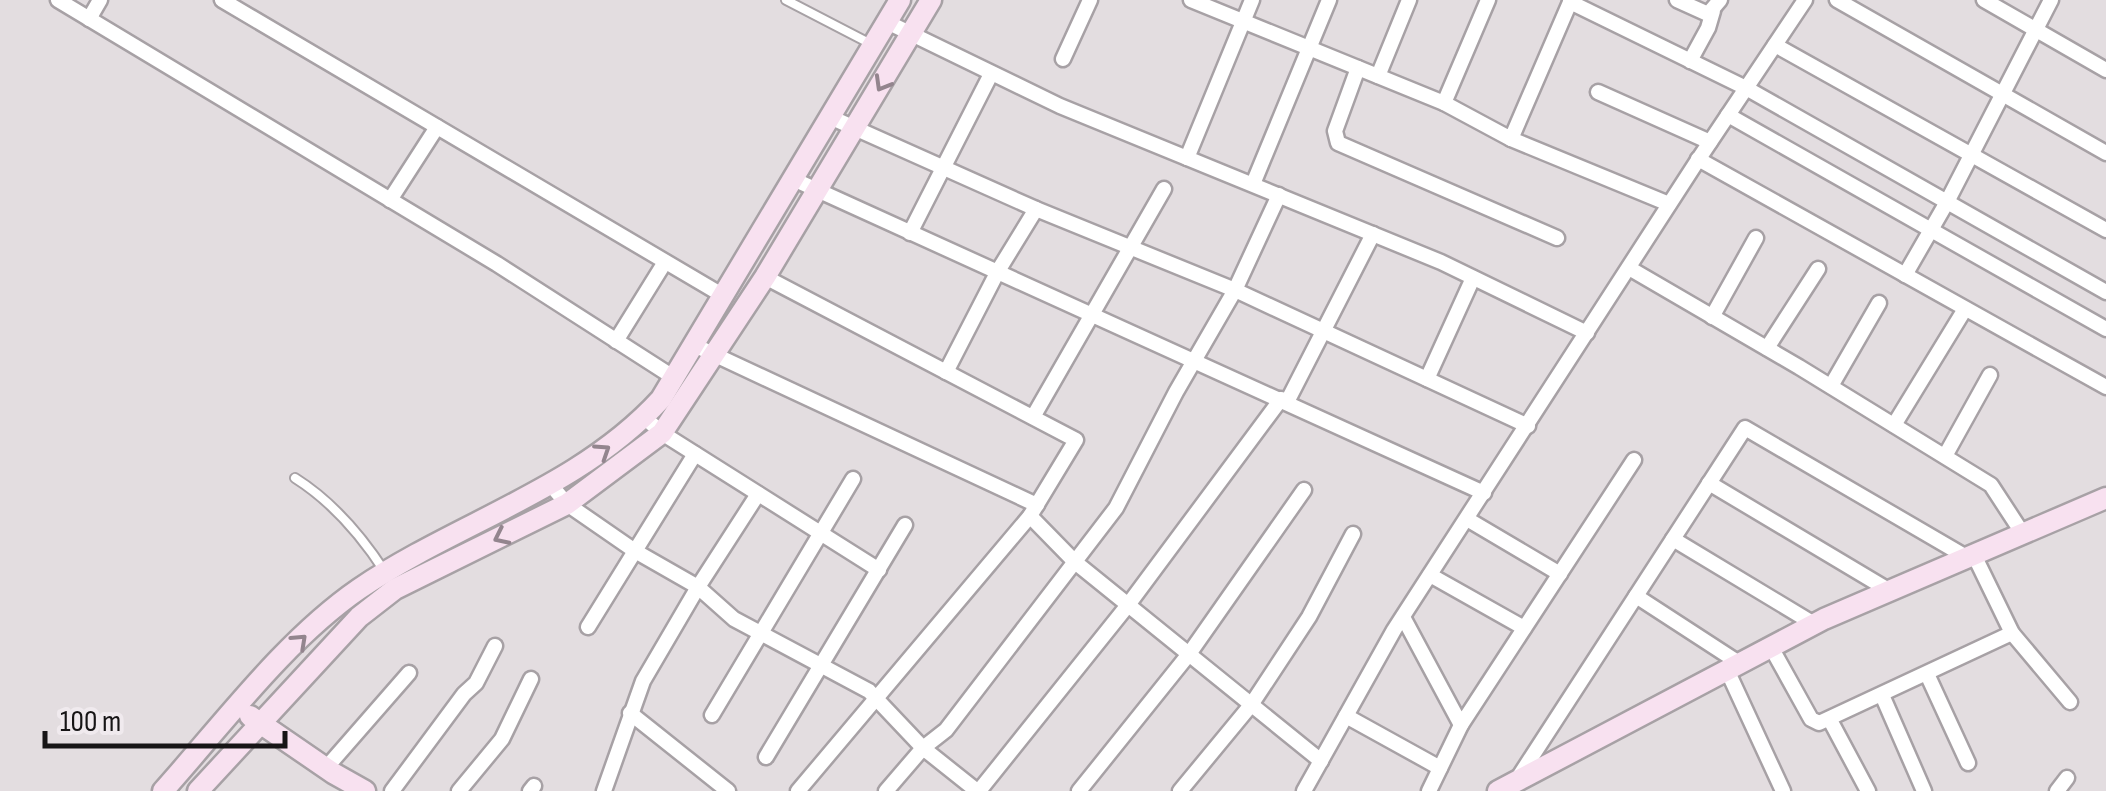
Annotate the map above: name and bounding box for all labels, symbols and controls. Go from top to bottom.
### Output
one-way arrow [874,73,894,91]
one-way arrow [593,444,611,463]
one-way arrow [493,524,511,544]
one-way arrow [288,635,306,653]
scale bar [45,686,285,748]
text: 100 m [60,704,121,740]

